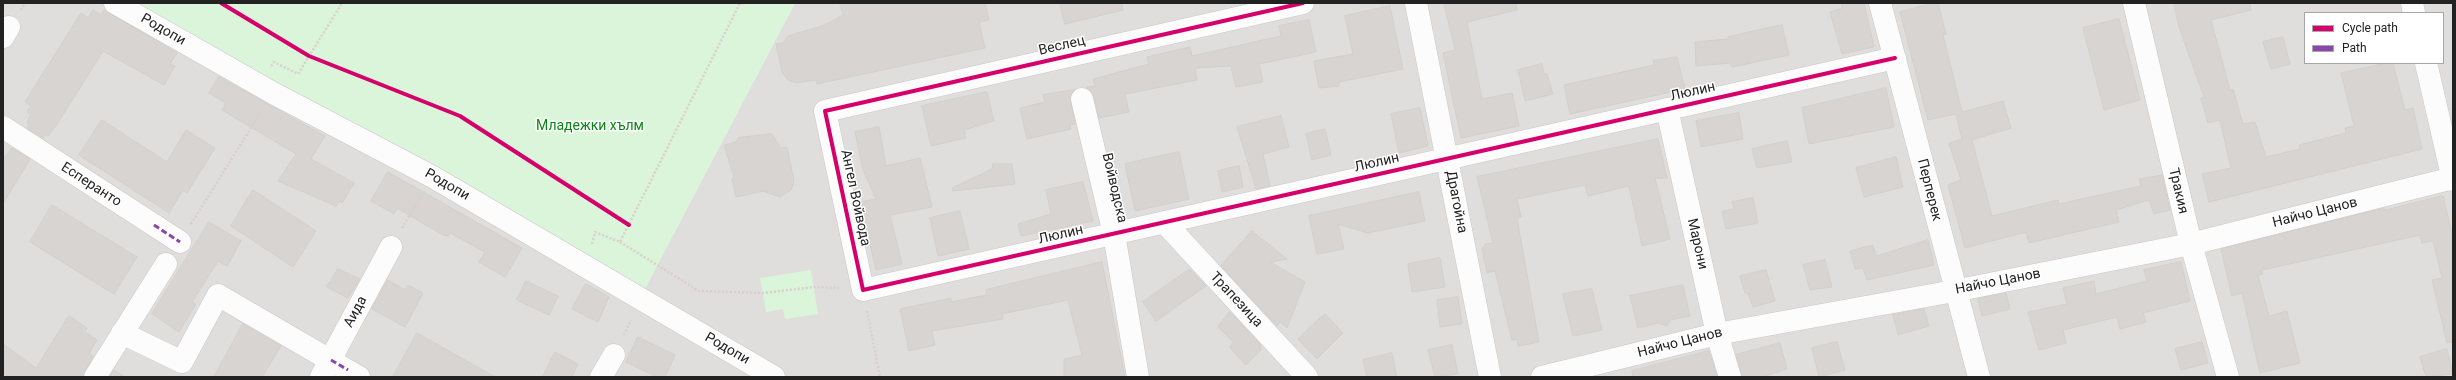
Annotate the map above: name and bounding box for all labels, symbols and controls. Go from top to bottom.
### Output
street label: Родопи [138,11,188,49]
legend [2304,12,2444,64]
text: Cycle path [2342,21,2398,35]
street label: Веслец [1037,32,1087,60]
text: Path [2342,41,2367,55]
street label: Люлин [1669,79,1717,105]
park label: Младежки хълм [536,118,644,134]
street label: Ангел Войвода [837,148,873,248]
street label: Люлин [1353,150,1401,176]
street label: Войводска [1098,151,1130,225]
street label: Перперек [1913,157,1945,223]
street label: Есперанто [58,159,124,211]
street label: Родопи [422,166,472,204]
street label: Тракия [2165,166,2191,216]
street label: Драгойна [1442,169,1470,235]
street label: Найчо Цанов [2271,194,2359,232]
street label: Марони [1683,217,1711,271]
street label: Люлин [1037,222,1085,248]
street label: Найчо Цанов [1954,265,2042,299]
street label: Трапезица [1206,269,1266,331]
street label: Аида [341,293,371,331]
street label: Найчо Цанов [1636,324,1724,362]
street label: Родопи [702,330,752,368]

